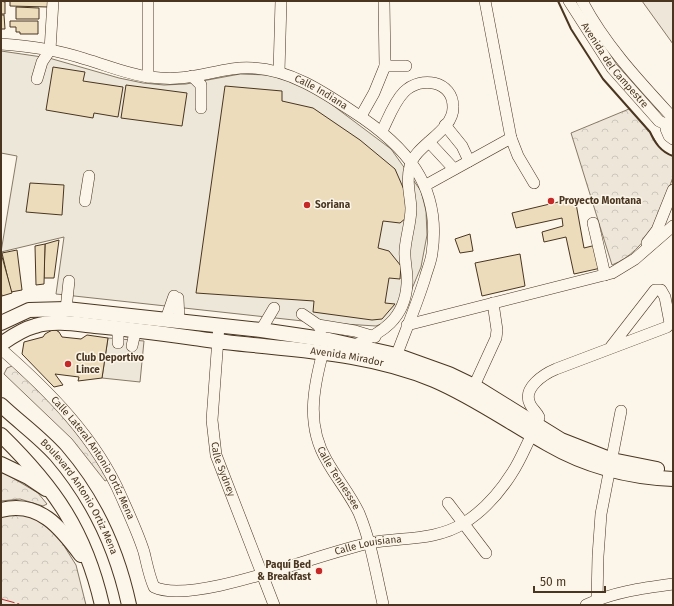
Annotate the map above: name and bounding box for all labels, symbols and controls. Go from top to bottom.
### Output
street label: Avenida del Campestre [578,20,651,110]
street label: Calle Indiana [293,73,350,112]
place label: Proyecto Montana [559,195,642,207]
marker: Proyecto Montana [546,196,556,206]
place label: Soriana [315,199,351,211]
marker: Soriana [302,200,312,210]
street label: Avenida Mirador [310,345,385,369]
place label: Club Deportivo Lince [76,352,144,376]
marker: Club Deportivo Lince [63,359,73,369]
street label: Calle Lateral Antonio Ortíz Mena [48,394,137,522]
street label: Boulevard Antonio Ortiz Mena [38,436,120,556]
street label: Calle Sydney [209,441,238,498]
street label: Calle Tennessee [315,445,362,512]
street label: Calle Louisiana [333,533,402,558]
place label: Paquí Bed & Breakfast [257,558,311,583]
marker: Paquí Bed & Breakfast [314,566,324,576]
scale bar [534,568,605,594]
text: 50 m [540,575,566,589]

